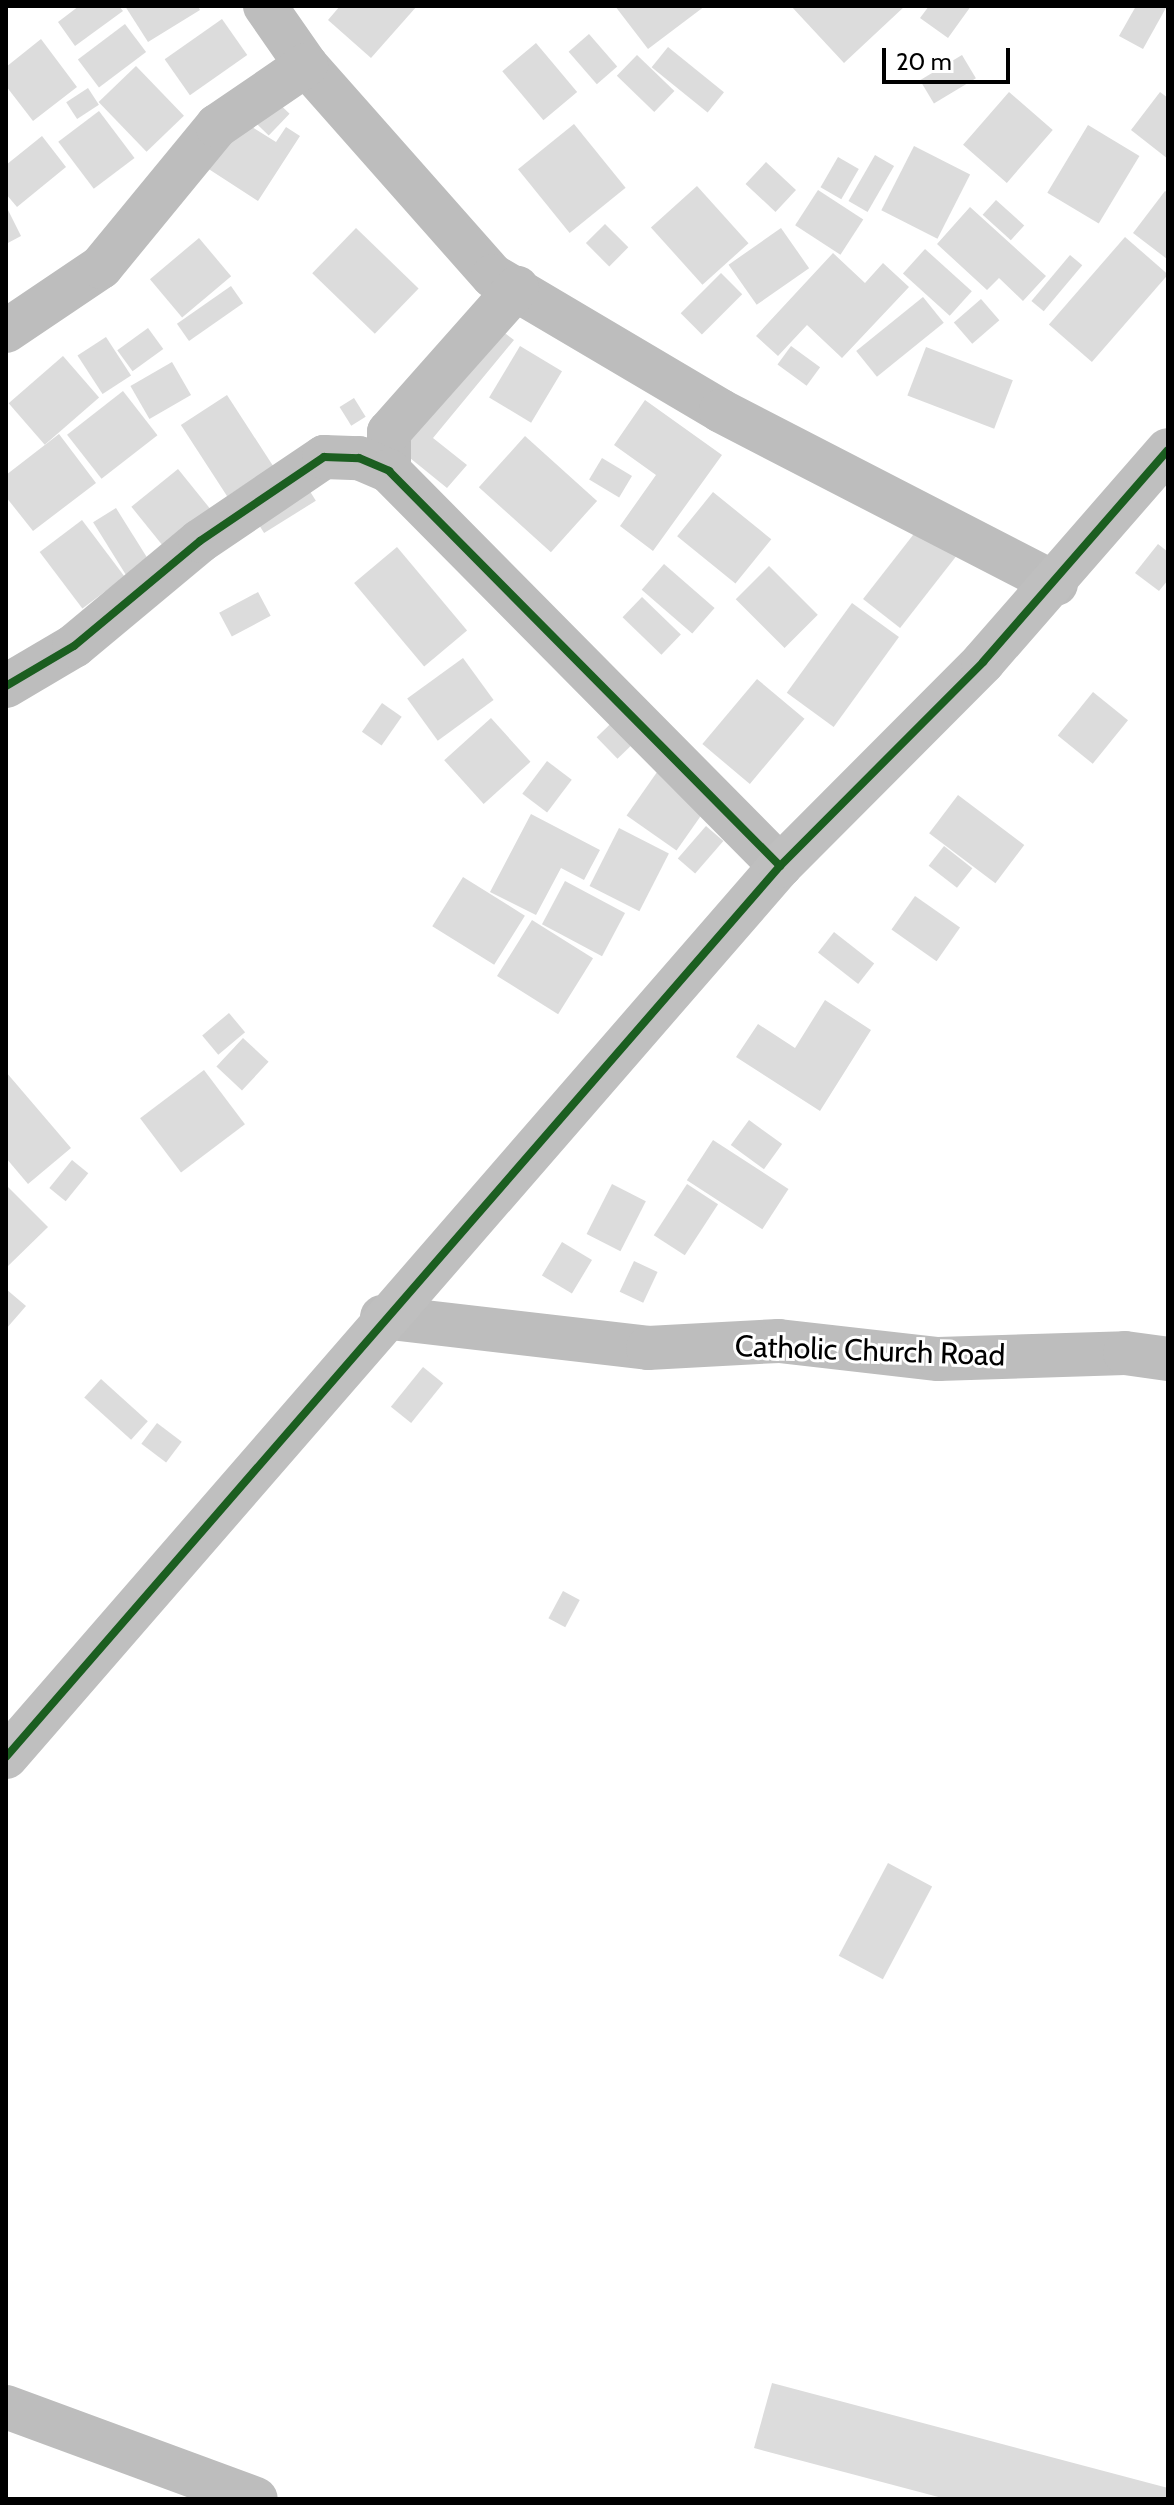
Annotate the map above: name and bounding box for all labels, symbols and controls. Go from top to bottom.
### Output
scale bar [886,32,1014,82]
text: 20 m [896,47,952,76]
street label: Catholic Church Road [734,1328,1006,1374]

